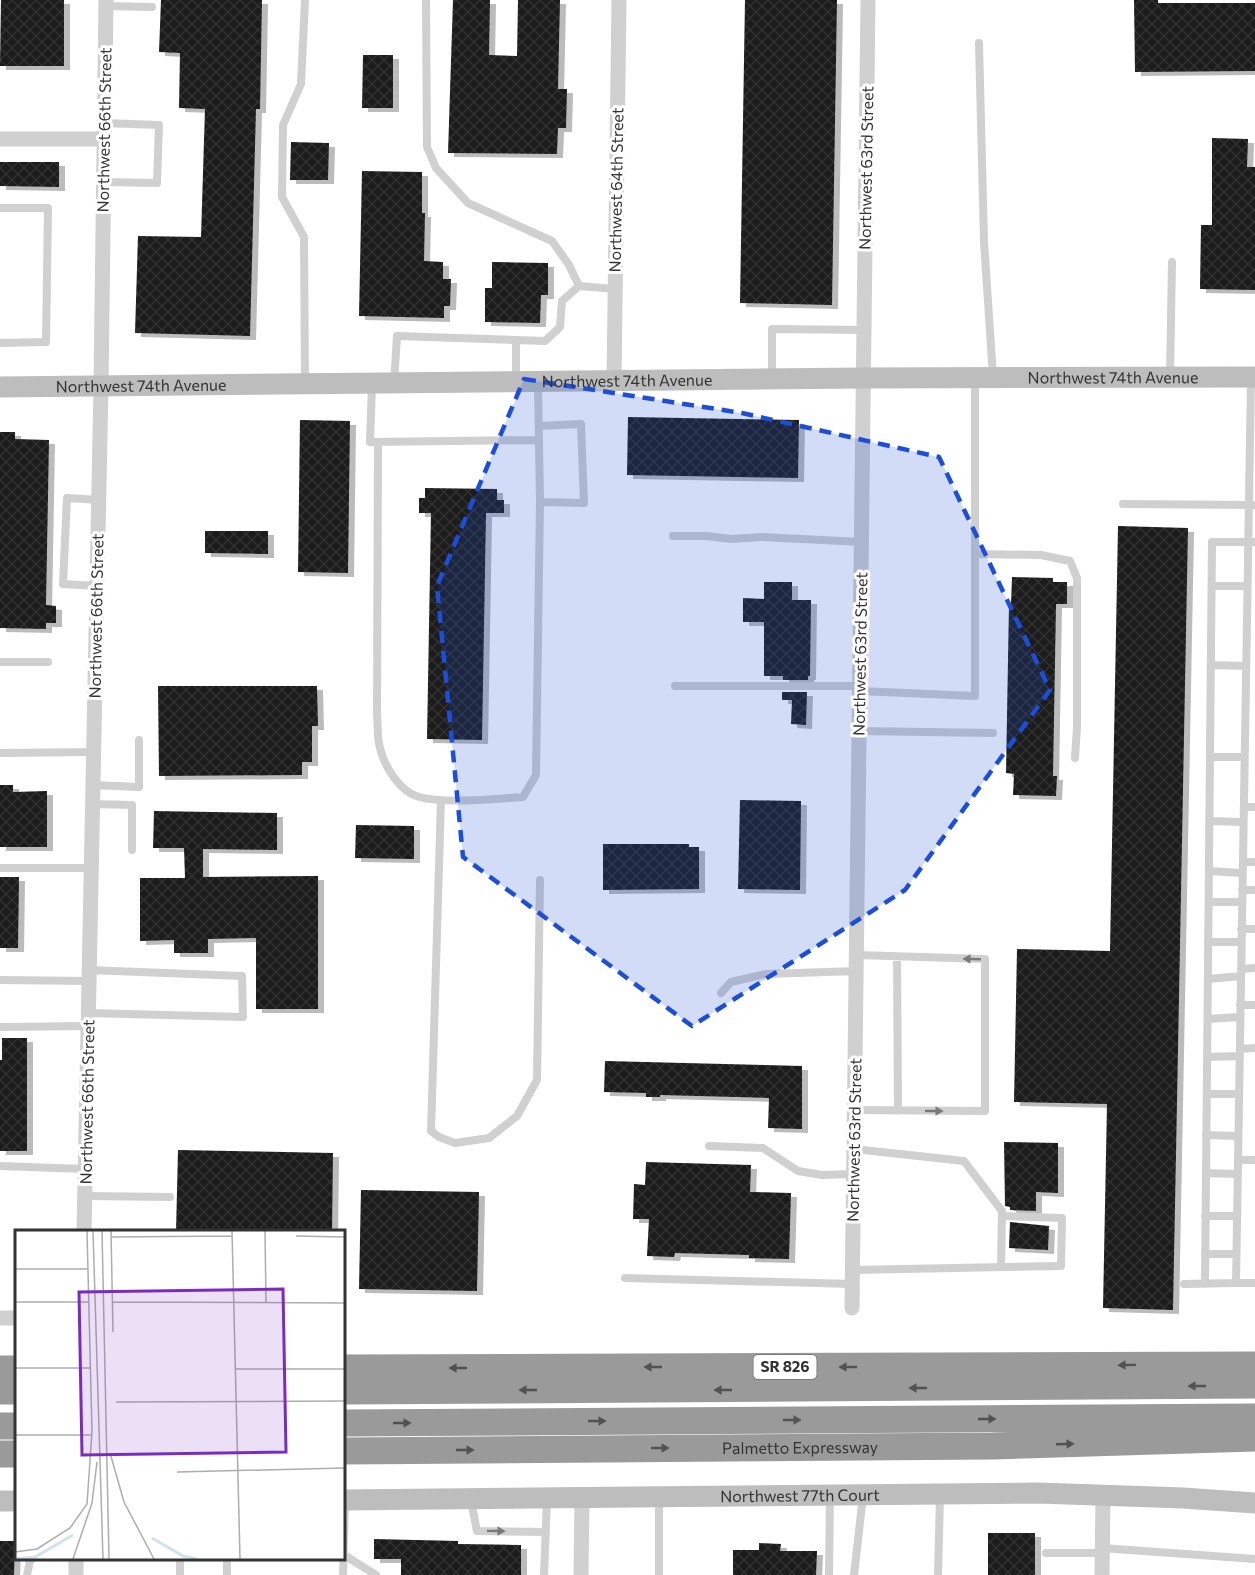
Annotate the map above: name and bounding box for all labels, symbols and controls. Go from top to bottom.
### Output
street label: Northwest 66th Street [93,47,114,213]
street label: Northwest 63rd Street [855,85,876,250]
street label: Northwest 64th Street [605,107,626,273]
street label: Northwest 74th Avenue [1028,367,1198,387]
street label: Northwest 74th Avenue [541,370,712,390]
street label: Northwest 74th Avenue [55,375,226,395]
street label: Northwest 66th Street [85,533,106,699]
street label: Northwest 63rd Street [849,571,870,736]
one-way arrow [963,954,982,963]
street label: Northwest 66th Street [76,1019,97,1185]
street label: Northwest 63rd Street [843,1057,864,1222]
one-way arrow [925,1106,944,1116]
inset map [15,1230,345,1560]
road number: SR 826 [754,1355,816,1379]
one-way arrow [1117,1360,1136,1370]
one-way arrow [643,1362,662,1372]
one-way arrow [838,1362,857,1372]
one-way arrow [448,1363,467,1373]
one-way arrow [1187,1381,1206,1391]
one-way arrow [908,1383,927,1393]
one-way arrow [518,1385,537,1395]
one-way arrow [713,1385,732,1394]
one-way arrow [977,1414,996,1423]
one-way arrow [782,1415,801,1425]
one-way arrow [587,1417,606,1426]
one-way arrow [392,1418,411,1428]
street label: Palmetto Expressway [722,1437,878,1457]
one-way arrow [1055,1439,1074,1448]
one-way arrow [650,1443,669,1453]
one-way arrow [455,1445,474,1455]
street label: Northwest 77th Court [720,1485,880,1505]
one-way arrow [486,1526,505,1536]

